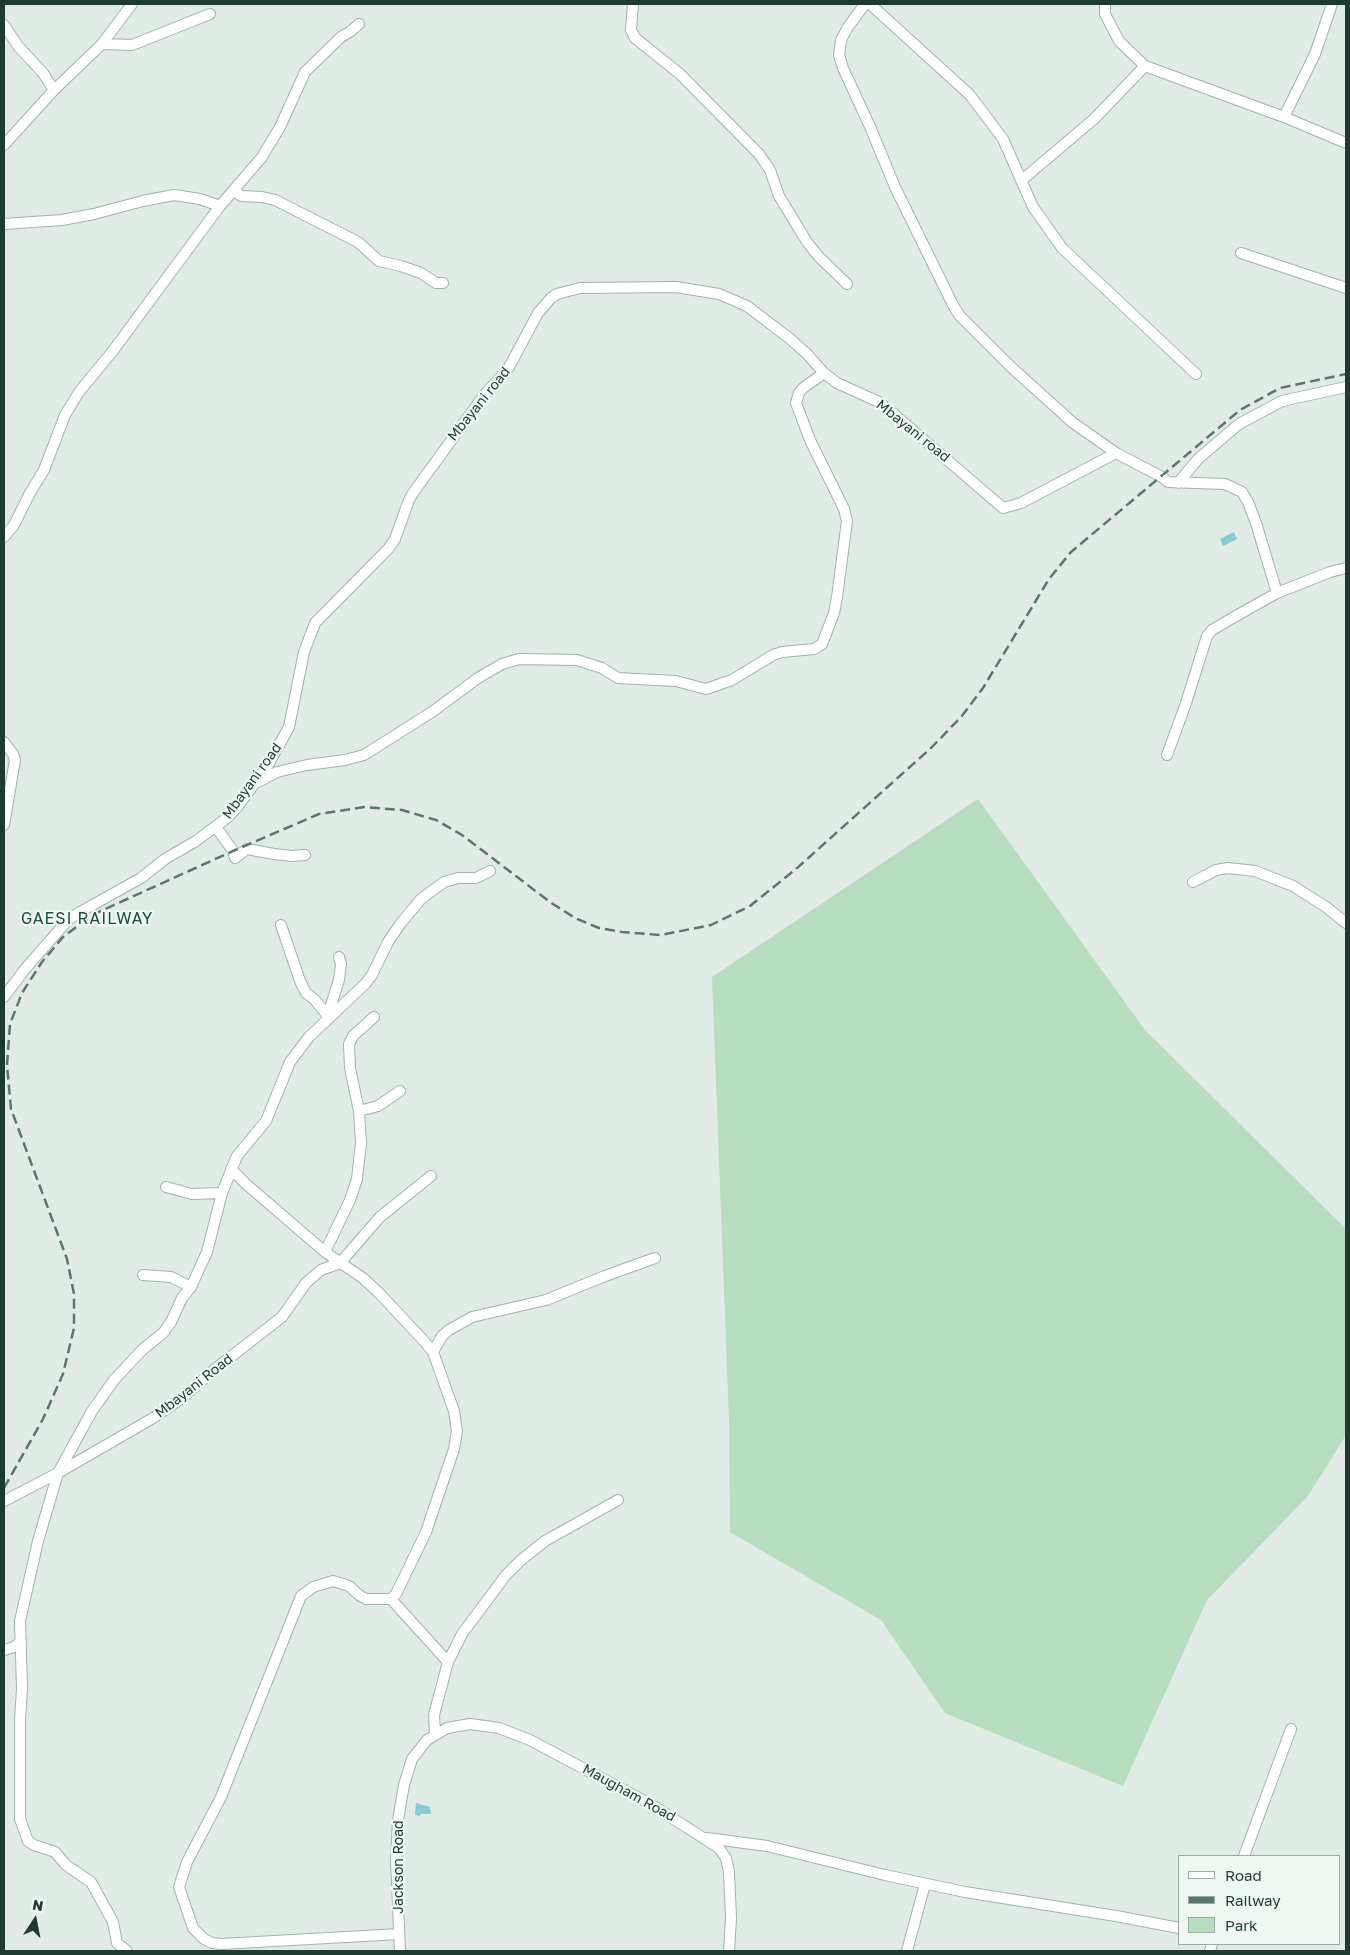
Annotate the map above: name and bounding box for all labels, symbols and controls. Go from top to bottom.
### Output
street label: Mbayani road [444,364,514,444]
street label: Mbayani road [873,396,953,466]
street label: Mbayani road [219,740,285,822]
district label: GAESI RAILWAY [19,909,155,929]
street label: Mbayani Road [152,1351,236,1421]
street label: Maugham Road [580,1761,678,1825]
street label: Jackson Road [391,1820,407,1914]
legend [1178,1855,1340,1945]
text: Road [1225,1866,1262,1884]
text: Railway [1225,1891,1281,1909]
north arrow [10,1895,60,1945]
text: N [31,1895,45,1914]
text: Park [1225,1916,1257,1934]

